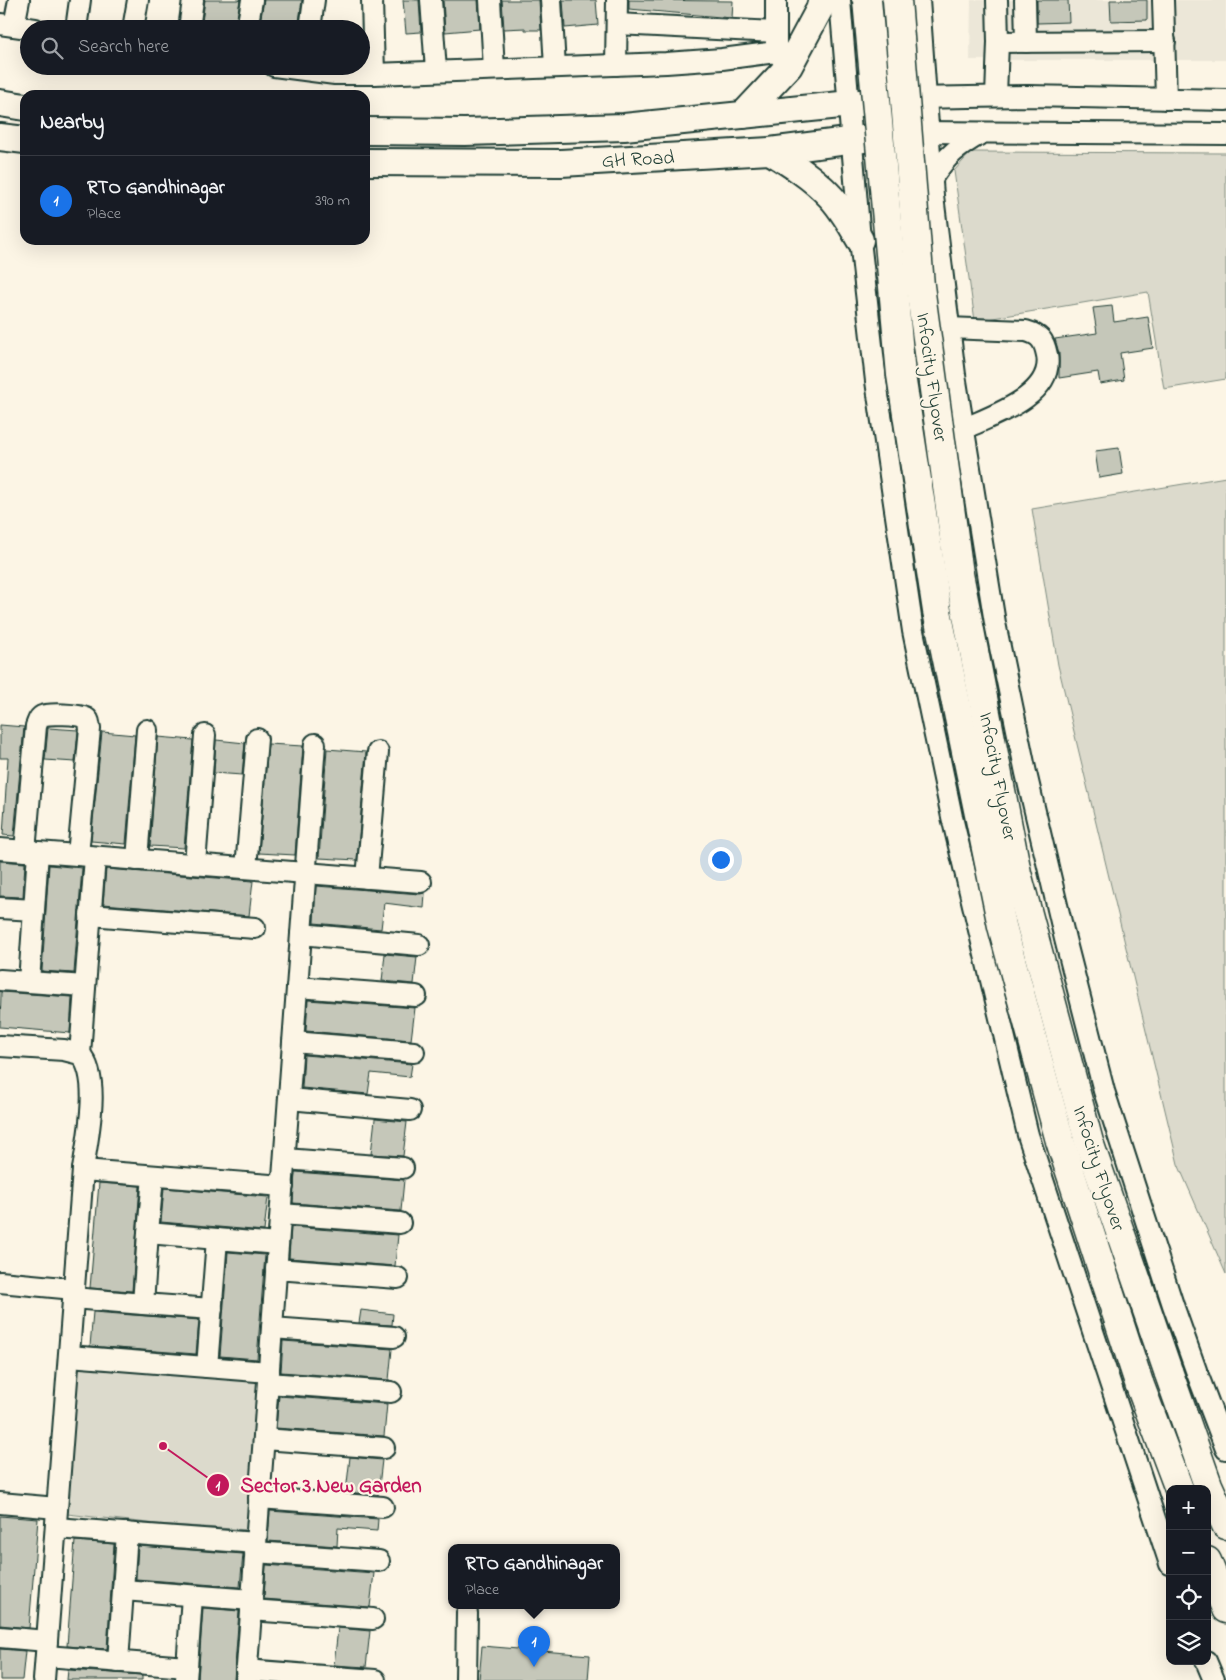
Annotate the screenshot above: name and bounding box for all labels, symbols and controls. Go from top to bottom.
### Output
search box [20,20,370,75]
icon: search [38,34,66,62]
text: Search here [78,34,169,61]
text: Nearby [40,108,104,138]
street label: GH Road [601,144,675,177]
text: RTO Gandhinagar [87,175,225,202]
text: 1 [53,189,59,213]
text: 390 m [315,189,350,213]
text: Place [87,202,121,226]
street label: Infocity Flyover [907,311,954,445]
street label: Infocity Flyover [970,710,1023,844]
your location [708,847,734,873]
street label: Infocity Flyover [1064,1102,1132,1236]
callout: Sector 3 New Garden [206,1467,432,1503]
text: Sector 3 New Garden [240,1472,422,1502]
text: 1 [216,1475,221,1497]
map controls [1166,1485,1211,1665]
button: + [1166,1485,1211,1530]
button: − [1166,1530,1211,1575]
popup [448,1544,620,1609]
text: RTO Gandhinagar [465,1551,603,1578]
button: locate [1166,1575,1211,1620]
text: Place [465,1578,499,1602]
button: layers [1166,1620,1211,1665]
pin: 1 [518,1626,550,1667]

